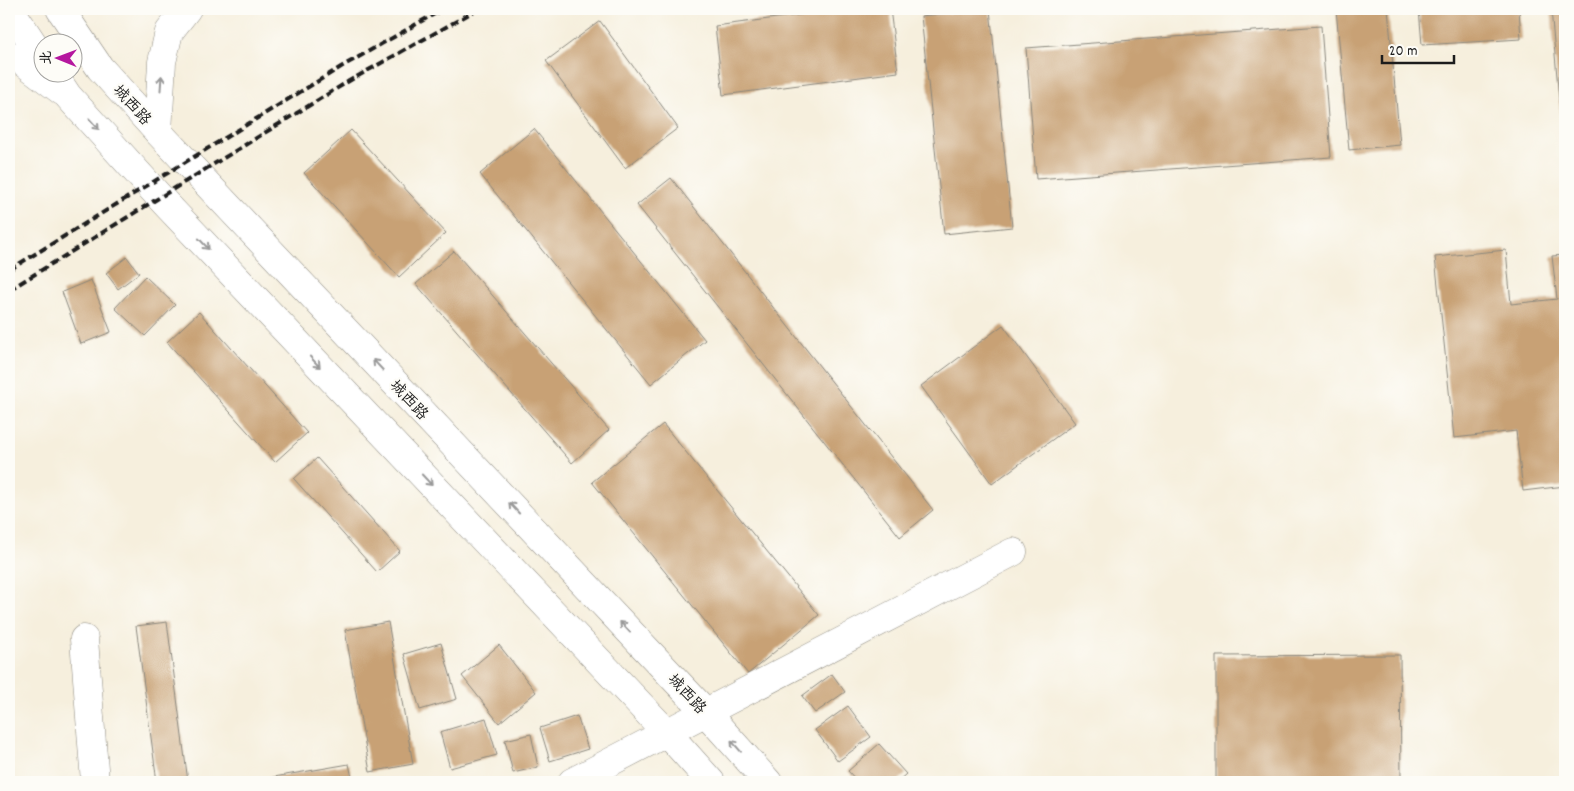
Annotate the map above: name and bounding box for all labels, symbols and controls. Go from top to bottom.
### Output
north arrow [32,32,82,82]
scale bar [1382,32,1454,64]
text: 20 m [1389,41,1417,63]
text: 北 [37,51,57,65]
one-way arrow [156,75,165,91]
street label: 城西路 [107,80,156,131]
one-way arrow [88,118,100,131]
one-way arrow [198,237,210,250]
one-way arrow [309,355,321,368]
one-way arrow [372,359,384,371]
street label: 城西路 [383,375,433,426]
one-way arrow [421,473,433,486]
one-way arrow [508,502,520,515]
one-way arrow [619,620,631,633]
street label: 城西路 [661,669,711,720]
one-way arrow [730,739,742,752]

